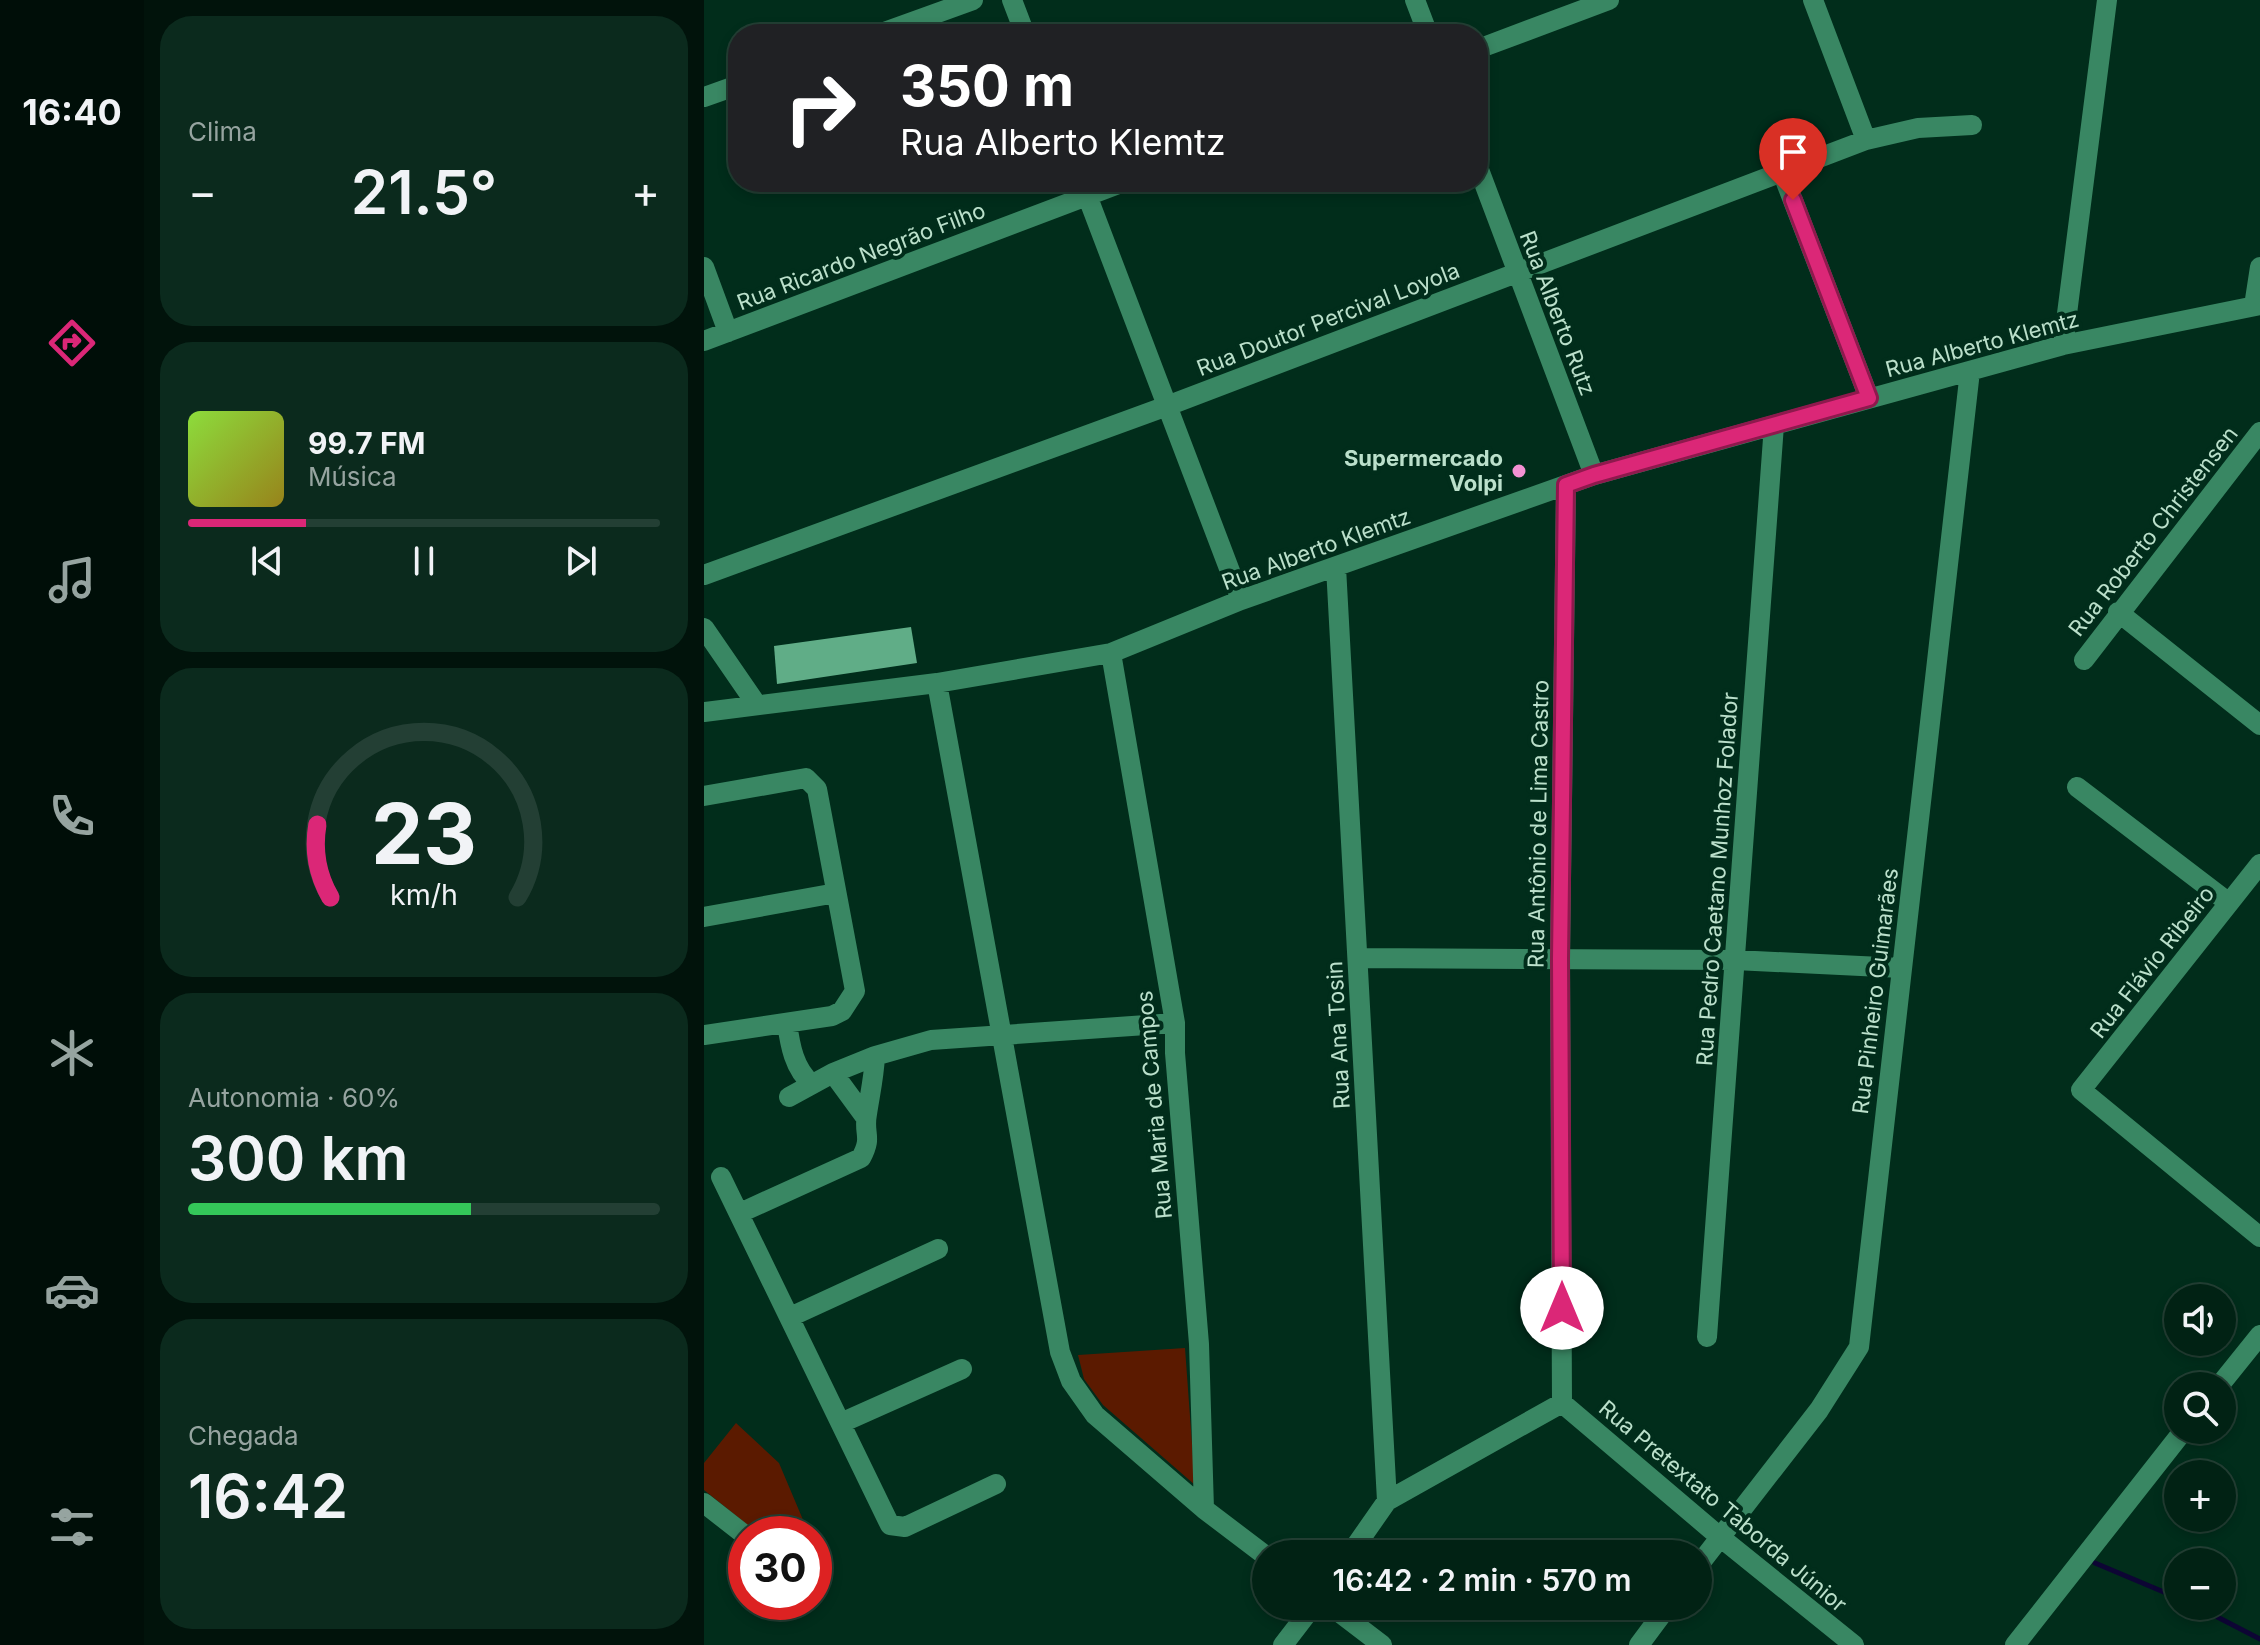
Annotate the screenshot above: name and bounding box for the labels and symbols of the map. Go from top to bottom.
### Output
pin [1759,118,1827,200]
street label: Rua Ricardo Negrão Filho [733,197,989,315]
street label: Rua Alberto Rutz [1515,227,1601,399]
street label: Rua Doutor Percival Loyola [1193,257,1463,381]
street label: Rua Alberto Klemtz [1882,306,2082,382]
street label: Rua Roberto Christensen [2063,421,2243,641]
place label: Supermercado Volpi [1344,445,1503,496]
marker: Supermercado Volpi [1510,462,1528,480]
street label: Rua Alberto Klemtz [1218,503,1414,595]
street label: Rua Antônio de Lima Castro [1522,680,1554,968]
street label: Rua Pedro Caetano Munhoz Folador [1691,691,1743,1067]
street label: Rua Pinheiro Guimarães [1847,866,1903,1116]
street label: Rua Flávio Ribeiro [2085,881,2219,1043]
street label: Rua Ana Tosin [1321,960,1355,1110]
street label: Rua Maria de Campos [1131,990,1177,1220]
position arrow [1520,1266,1604,1350]
street label: Rua Pretextato Taborda Júnior [1594,1395,1852,1617]
speed limit sign: 30 [728,1516,832,1620]

